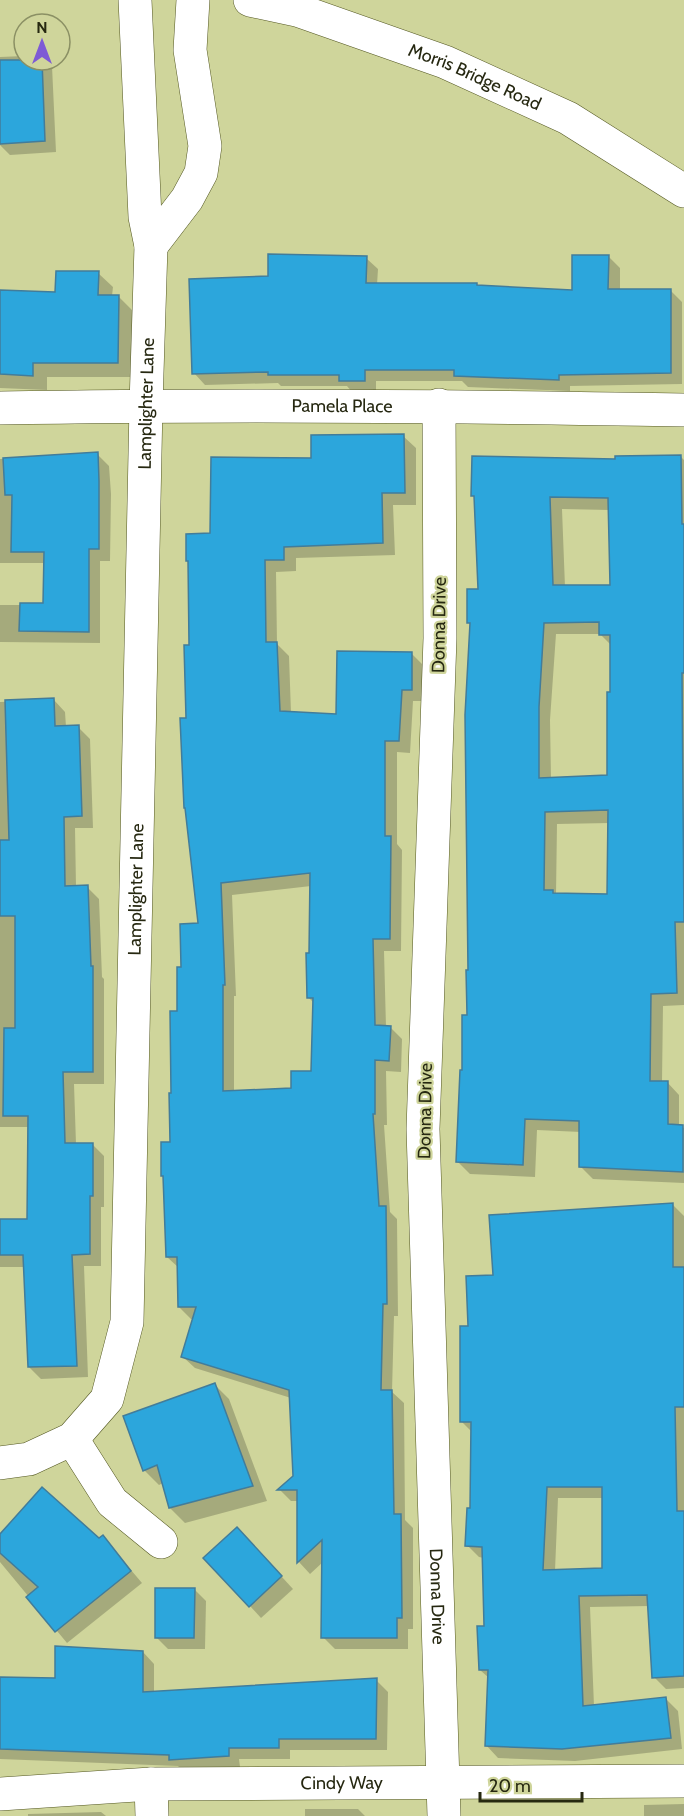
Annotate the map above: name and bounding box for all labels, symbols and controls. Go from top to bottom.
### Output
north arrow [12,12,72,72]
text: N [36,18,48,37]
street label: Morris Bridge Road [405,39,545,115]
street label: Lamplighter Lane [134,337,159,470]
street label: Pamela Place [291,395,393,417]
street label: Donna Drive [427,577,451,673]
street label: Lamplighter Lane [124,823,148,956]
street label: Donna Drive [413,1063,437,1159]
street label: Donna Drive [425,1548,450,1645]
scale bar [480,1765,582,1803]
street label: Cindy Way [300,1772,383,1794]
text: 20 m [489,1775,531,1797]

